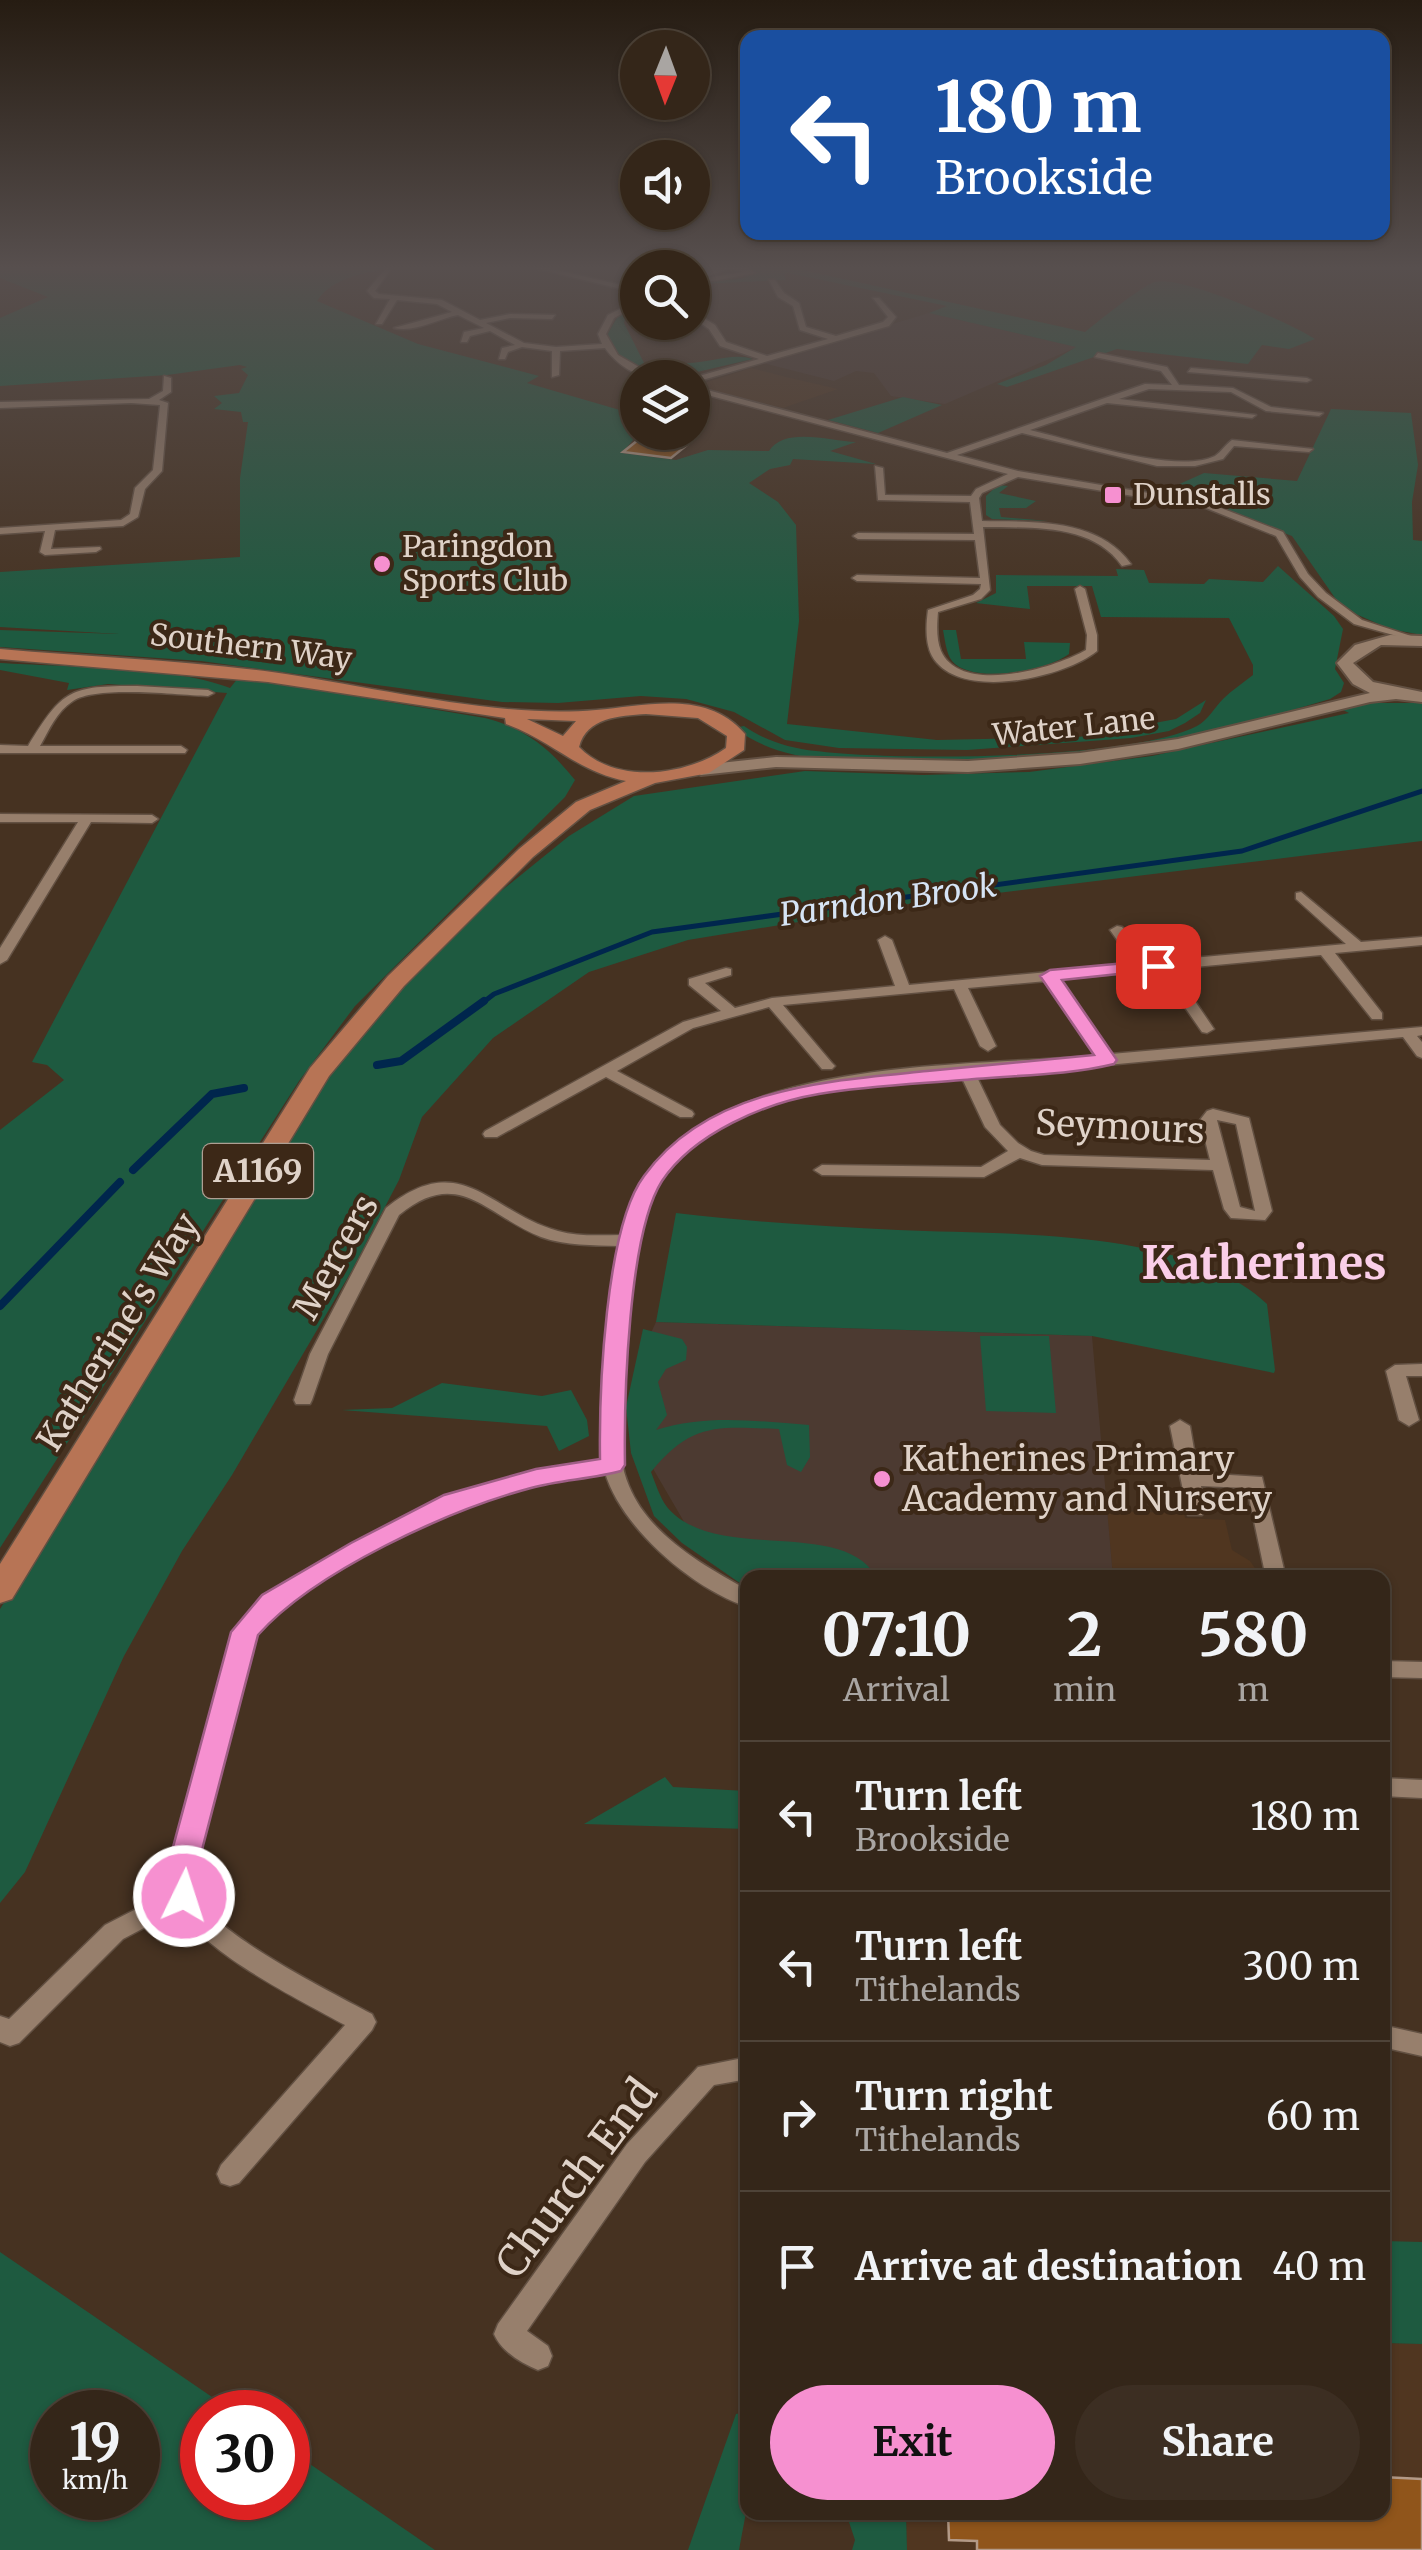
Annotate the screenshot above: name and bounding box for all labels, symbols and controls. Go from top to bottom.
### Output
north arrow [620,30,710,120]
map controls [620,30,710,450]
text: 180 m [935,63,1142,151]
icon: left [770,70,900,200]
button: sound [620,140,710,230]
text: Brookside [935,150,1153,206]
button: search [620,250,710,340]
button: layers [620,360,710,450]
place label: Dunstalls [1133,475,1271,513]
marker: Dunstalls [1102,484,1124,506]
place label: Paringdon Sports Club [402,527,568,599]
marker: Paringdon Sports Club [371,553,393,575]
street label: Southern Way [148,615,355,677]
street label: Water Lane [990,699,1157,754]
water label: Parndon Brook [777,865,999,935]
pin [1116,924,1201,1009]
icon: arrive [1131,939,1186,994]
street label: Seymours [1034,1101,1206,1153]
road number: A1169 [203,1144,313,1198]
street label: Mercers [284,1187,388,1327]
street label: Katherine's Way [27,1205,209,1459]
district label: Katherines [1142,1235,1386,1291]
place label: Katherines Primary Academy and Nursery [901,1437,1273,1521]
marker: Katherines Primary Academy and Nursery [871,1468,893,1490]
text: 07:10 [822,1597,971,1672]
text: 2 [1067,1597,1102,1672]
text: 580 [1198,1597,1308,1672]
text: Arrival [843,1670,950,1710]
text: min [1053,1670,1116,1710]
text: m [1237,1670,1269,1710]
text: Turn left [855,1773,1022,1820]
icon: left [770,1789,825,1844]
text: 180 m [1250,1793,1360,1840]
text: Brookside [855,1820,1010,1860]
position arrow [132,1844,236,1948]
text: Turn left [855,1923,1022,1970]
icon: left [770,1939,825,1994]
text: 300 m [1243,1943,1360,1990]
text: Tithelands [855,1970,1021,2010]
street label: Church End [484,2068,668,2288]
text: Turn right [855,2073,1053,2120]
icon: right [770,2089,825,2144]
text: 60 m [1266,2093,1360,2140]
text: Tithelands [855,2120,1021,2160]
icon: arrive [770,2239,825,2294]
text: Arrive at destination [855,2243,1242,2290]
text: 40 m [1272,2243,1366,2290]
button: Exit [770,2385,1055,2500]
button: Share [1075,2385,1360,2500]
speed limit sign: 30 [180,2390,310,2520]
text: 19 [69,2411,121,2474]
text: km/h [62,2464,128,2496]

